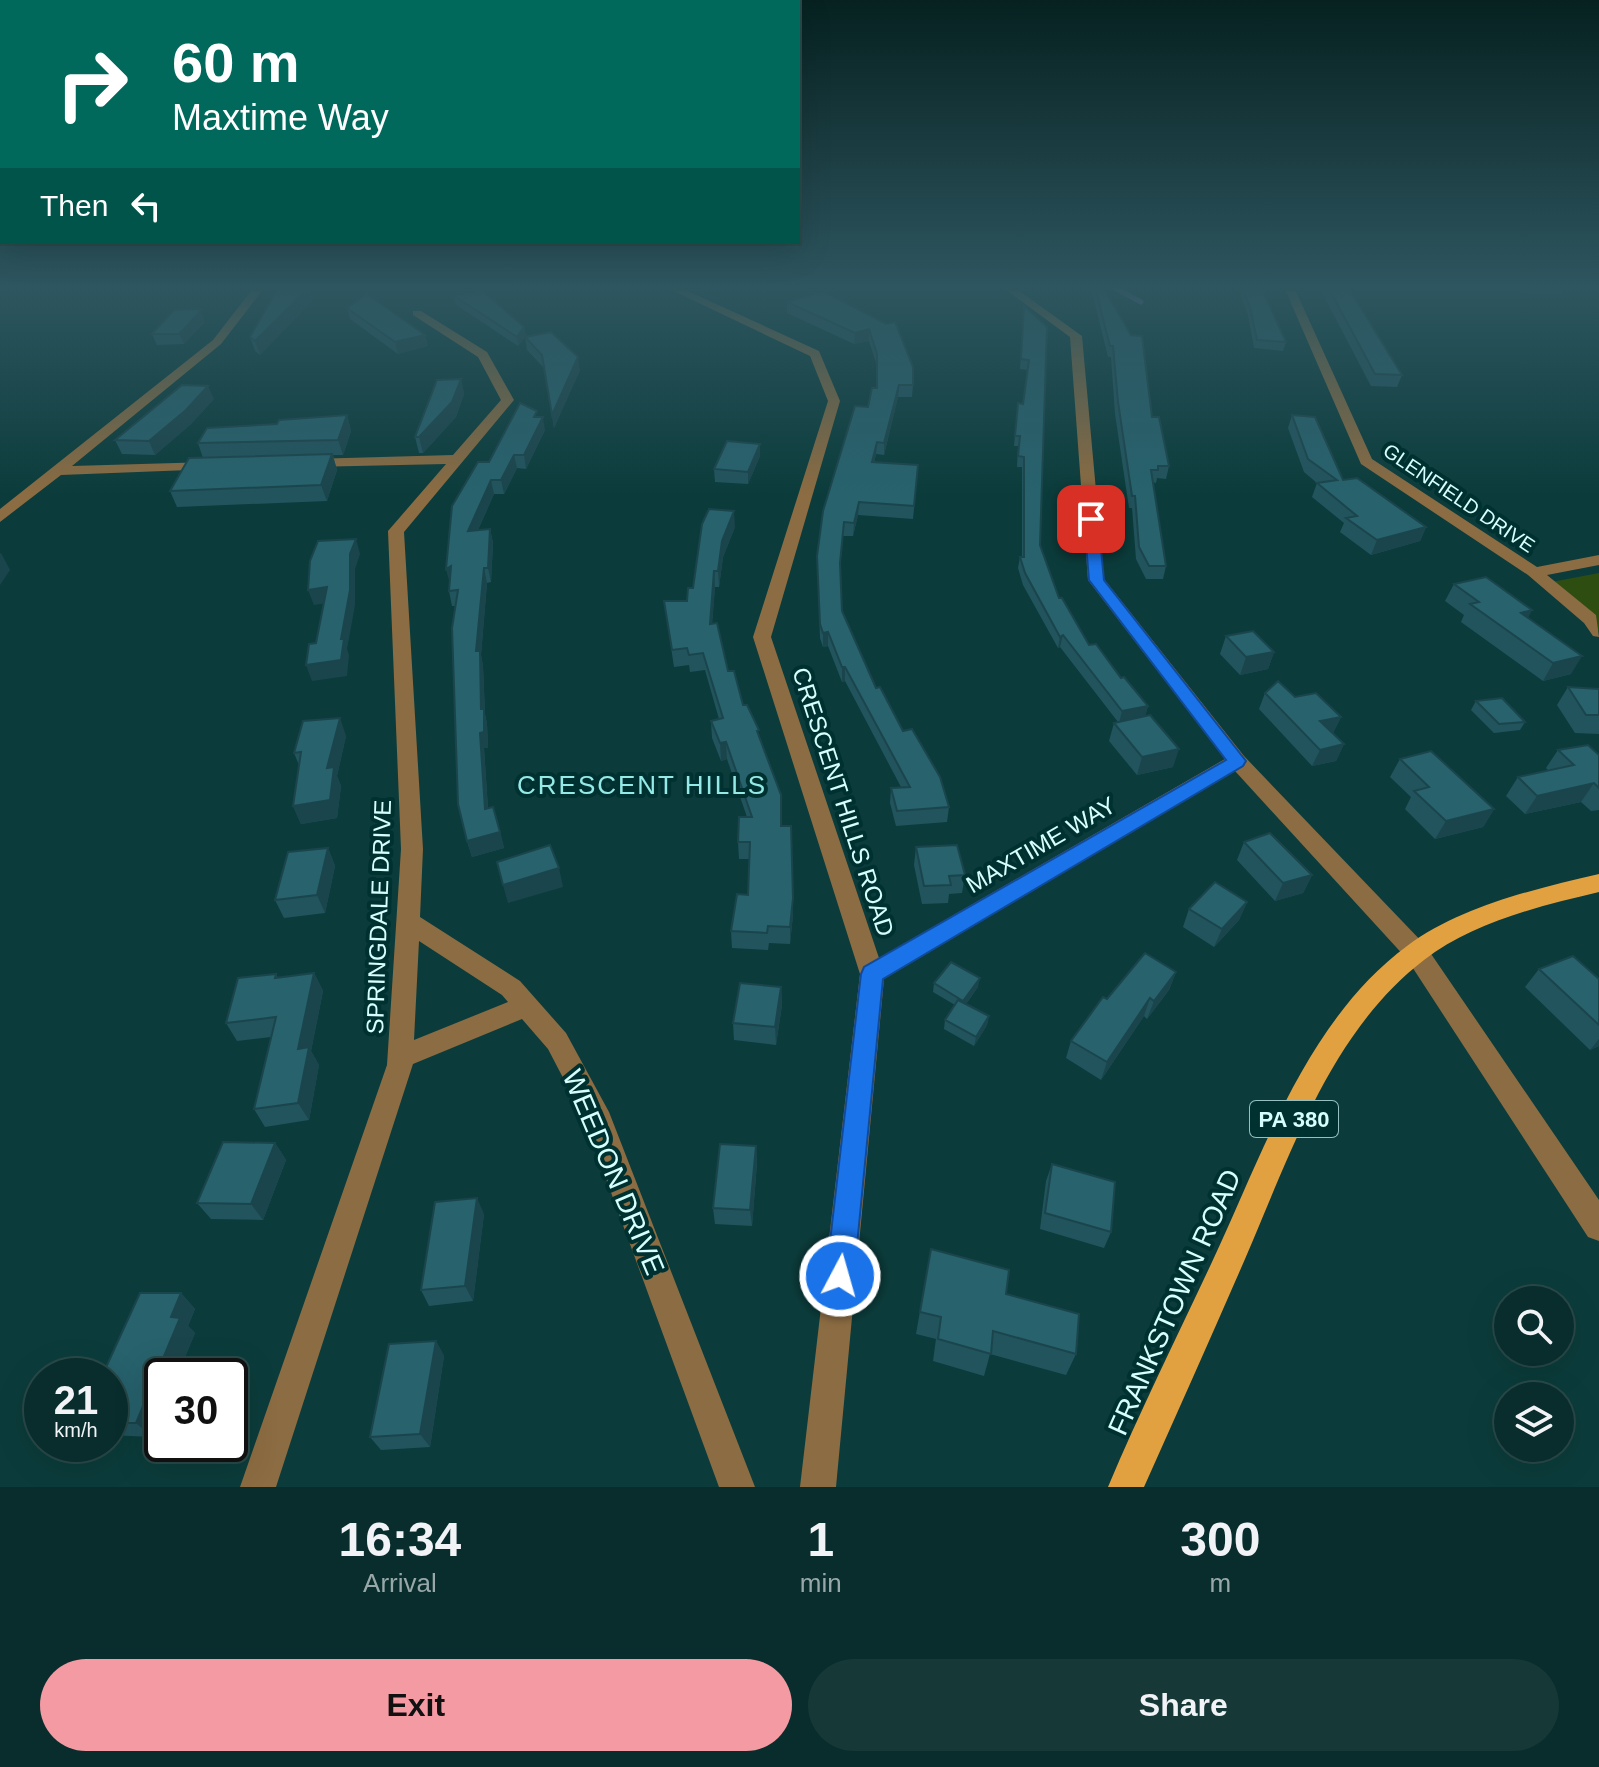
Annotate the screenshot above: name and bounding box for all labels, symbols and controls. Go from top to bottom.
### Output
text: 60 m [172,31,300,94]
icon: right [40,32,144,136]
text: Maxtime Way [172,97,389,138]
icon: left [124,184,168,228]
text: Then [40,189,108,222]
street label: GLENFIELD DRIVE [1379,439,1539,557]
pin [1057,485,1125,553]
icon: arrive [1069,497,1113,541]
street label: CRESCENT HILLS ROAD [787,664,900,940]
district label: CRESCENT HILLS [517,770,767,800]
street label: MAXTIME WAY [961,791,1120,898]
street label: SPRINGDALE DRIVE [361,799,396,1035]
street label: WEEDON DRIVE [556,1065,671,1279]
road number: PA 380 [1250,1101,1338,1137]
street label: FRANKSTOWN ROAD [1102,1165,1247,1440]
position arrow [798,1234,882,1318]
map controls [1494,1286,1574,1462]
button: search [1494,1286,1574,1366]
speed limit sign: 30 [144,1358,248,1462]
text: 21 [54,1378,98,1422]
button: layers [1494,1382,1574,1462]
text: km/h [54,1419,98,1441]
text: 16:34 [339,1513,461,1566]
text: 1 [807,1513,834,1566]
text: 300 [1180,1513,1260,1566]
text: Arrival [363,1568,437,1598]
text: min [800,1568,842,1598]
text: m [1210,1568,1231,1598]
button: Exit [40,1659,792,1751]
button: Share [808,1659,1559,1751]

